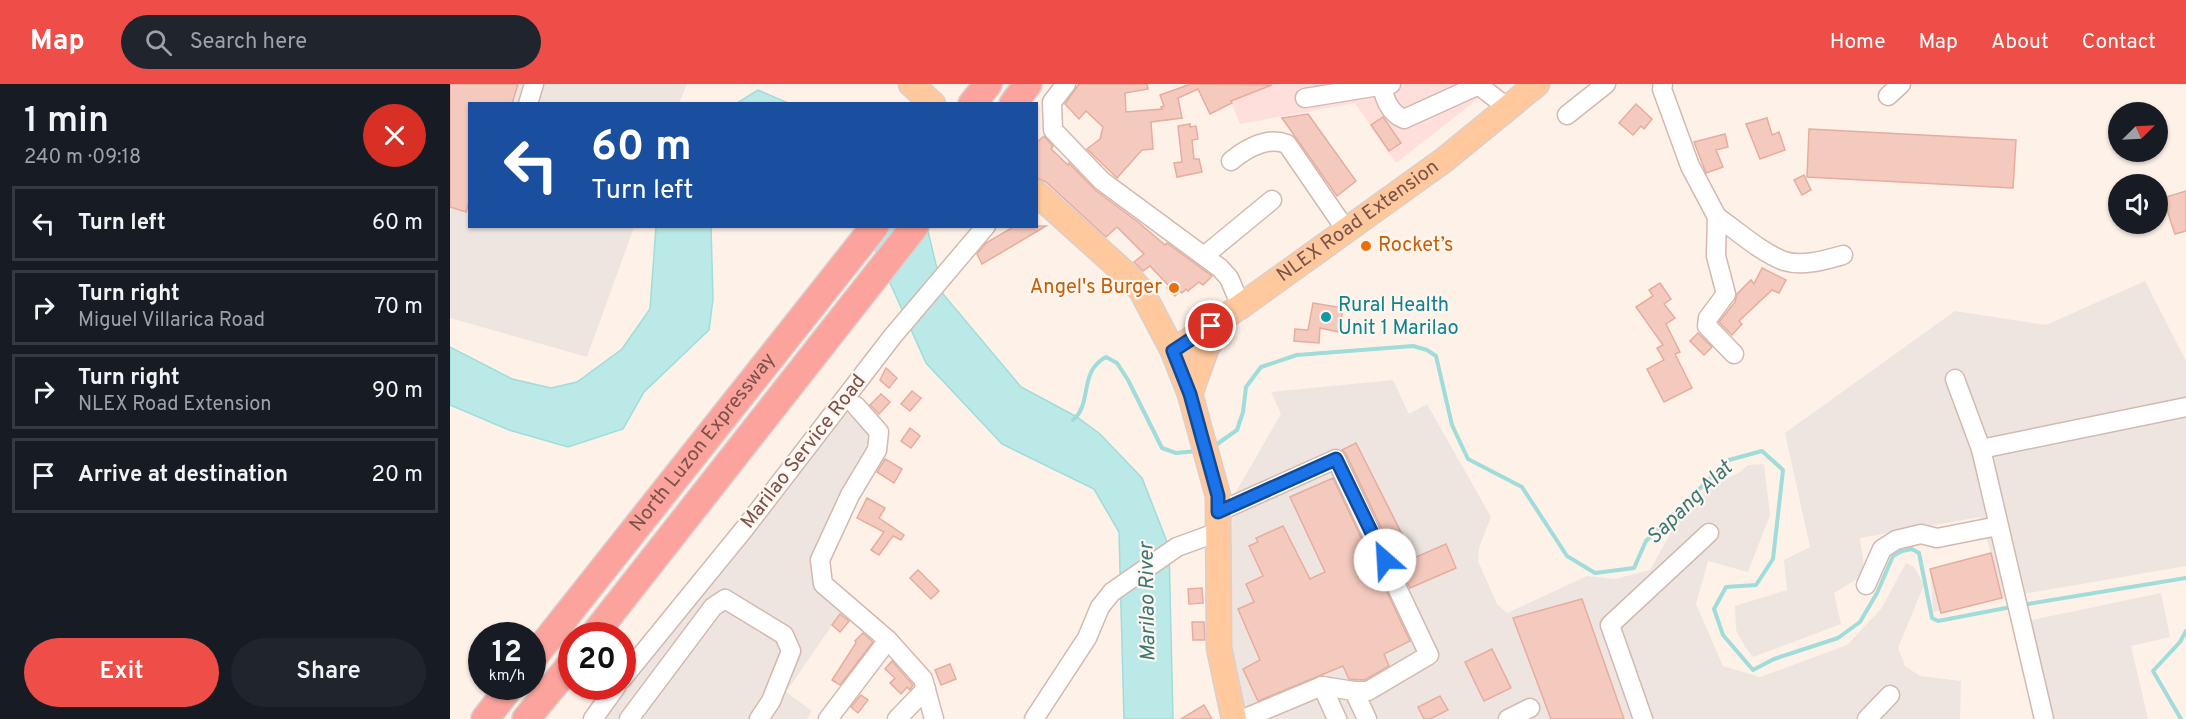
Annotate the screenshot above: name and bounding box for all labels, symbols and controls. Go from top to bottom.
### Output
search box [121,15,541,69]
text: Map [30,24,85,60]
icon: search [142,26,175,59]
text: Search here [190,29,307,56]
text: Home [1830,29,1886,56]
text: Map [1919,29,1958,56]
text: About [1991,29,2049,56]
text: Contact [2082,29,2156,56]
text: 1 min [24,99,109,145]
north arrow [2108,102,2168,162]
map controls [2108,102,2168,234]
button: close [363,104,426,167]
text: 60 m [591,122,692,175]
icon: left [492,126,570,204]
text: 240 m · 09:18 [24,145,141,171]
street label: NLEX Road Extension [1272,155,1445,289]
text: Turn left [591,174,693,208]
button: sound [2108,174,2168,234]
icon: left [27,207,60,240]
text: Turn left [78,210,166,237]
text: 60 m [372,210,423,237]
place label: Rocket’s [1378,233,1453,259]
marker: Rocket’s [1359,239,1373,253]
place label: Angel's Burger [1030,275,1162,301]
text: Turn right [78,281,180,308]
marker: Angel's Burger [1167,281,1181,295]
icon: right [27,291,60,324]
place label: Rural Health Unit 1 Marilao [1338,293,1459,342]
text: 70 m [374,294,423,321]
pin [1185,300,1236,351]
text: Miguel Villarica Road [78,308,265,334]
icon: arrive [1194,309,1227,342]
marker: Rural Health Unit 1 Marilao [1319,310,1333,324]
street label: North Luzon Expressway [625,348,782,537]
text: Turn right [78,365,180,392]
street label: Marilao Service Road [736,370,872,534]
icon: right [27,375,60,408]
text: 90 m [372,378,423,405]
text: NLEX Road Extension [78,392,272,418]
water label: Sapang Alat [1641,454,1740,551]
icon: arrive [27,459,60,492]
text: Arrive at destination [78,462,288,489]
text: 20 m [372,462,423,489]
position arrow [1353,528,1417,592]
water label: Marilao River [1133,540,1163,662]
speed limit sign: 20 [558,622,636,700]
text: 12 [492,635,522,672]
button: Exit [24,638,219,707]
button: Share [231,638,426,707]
text: km/h [489,667,525,686]

